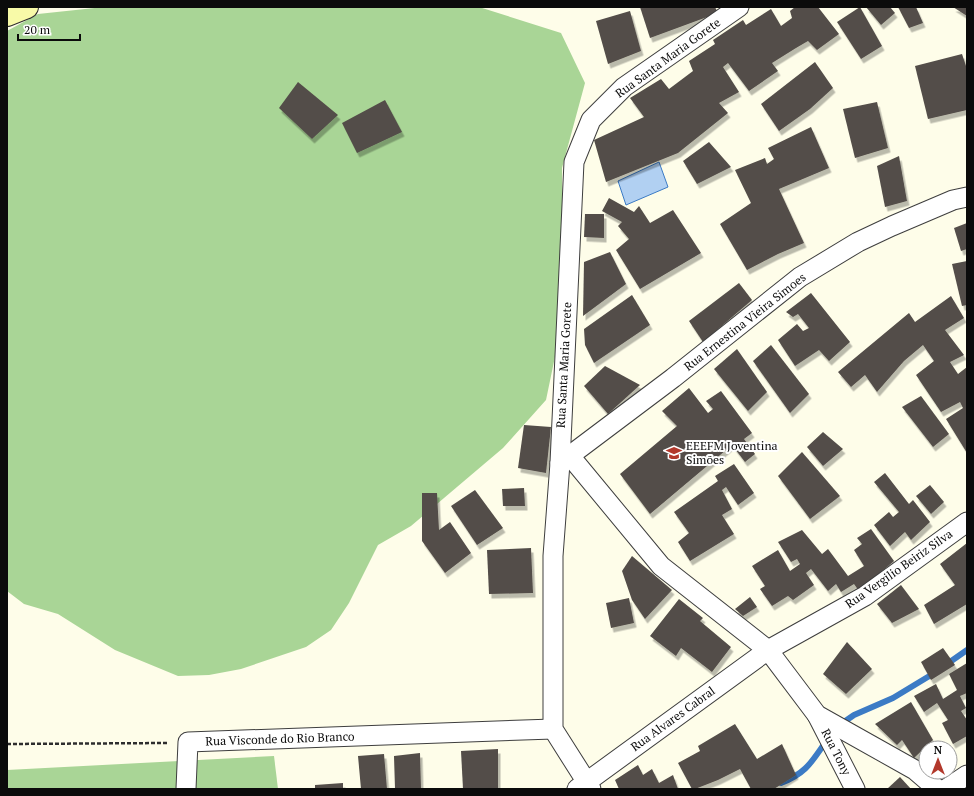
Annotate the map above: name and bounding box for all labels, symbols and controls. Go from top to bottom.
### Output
street label: Rua Santa Maria Gorete [612,14,723,101]
scale bar [18,16,80,42]
text: 20 m [24,22,51,37]
street label: Rua Ernestina Vieira Simoes [681,269,809,374]
street label: Rua Santa Maria Gorete [553,302,574,428]
place label: EEEFM Joventina Simões [686,438,778,467]
school or university icon: EEEFM Joventina Simões [665,444,683,462]
street label: Rua Vergilio Beiriz Silva [842,526,955,611]
street label: Rua Alvares Cabral [628,683,718,754]
street label: Rua Tony [818,726,855,778]
street label: Rua Visconde do Rio Branco [205,728,355,749]
north arrow [918,740,958,780]
text: N [934,743,943,757]

